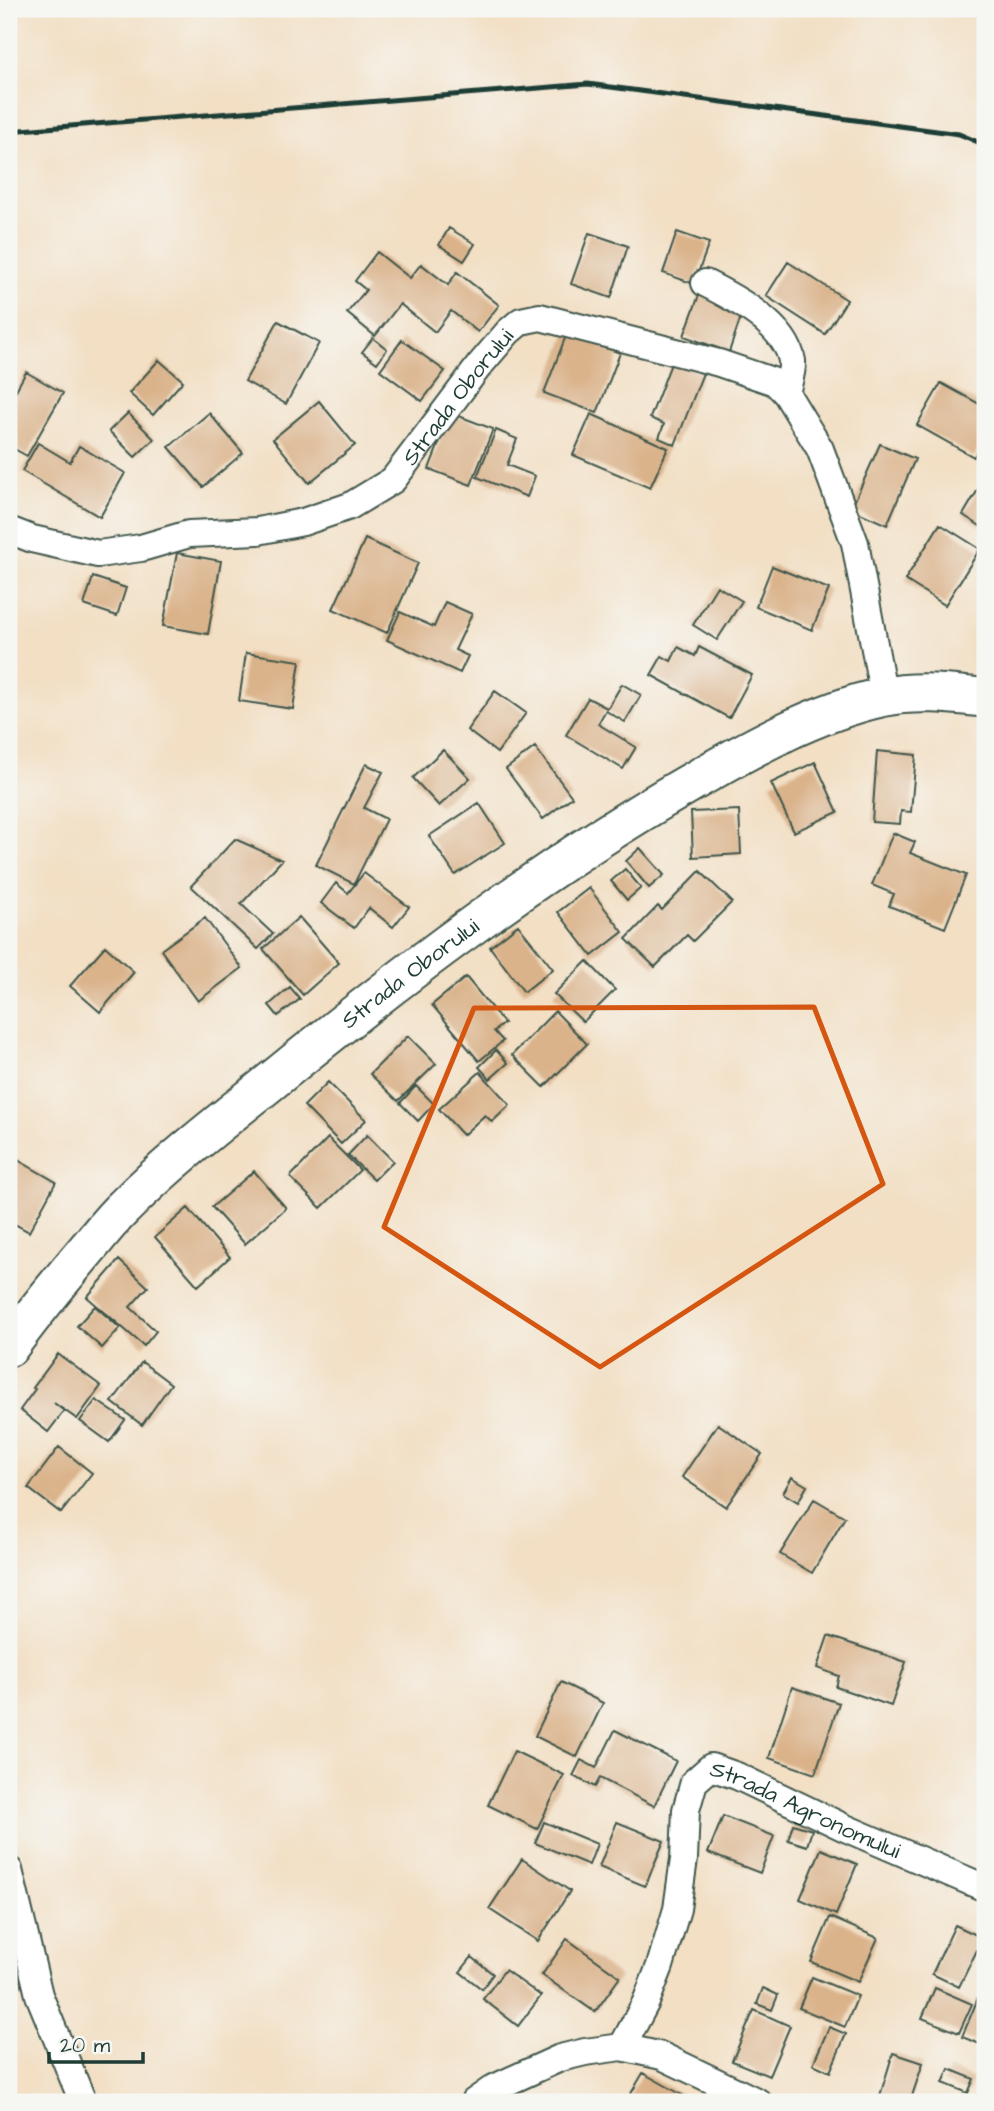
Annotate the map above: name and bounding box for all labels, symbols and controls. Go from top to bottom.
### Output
street label: Strada Oborului [395,321,522,472]
street label: Strada Oborului [335,910,486,1036]
street label: Strada Agronomului [706,1753,906,1867]
scale bar [49,2020,144,2064]
text: 20 m [60,2031,111,2060]

